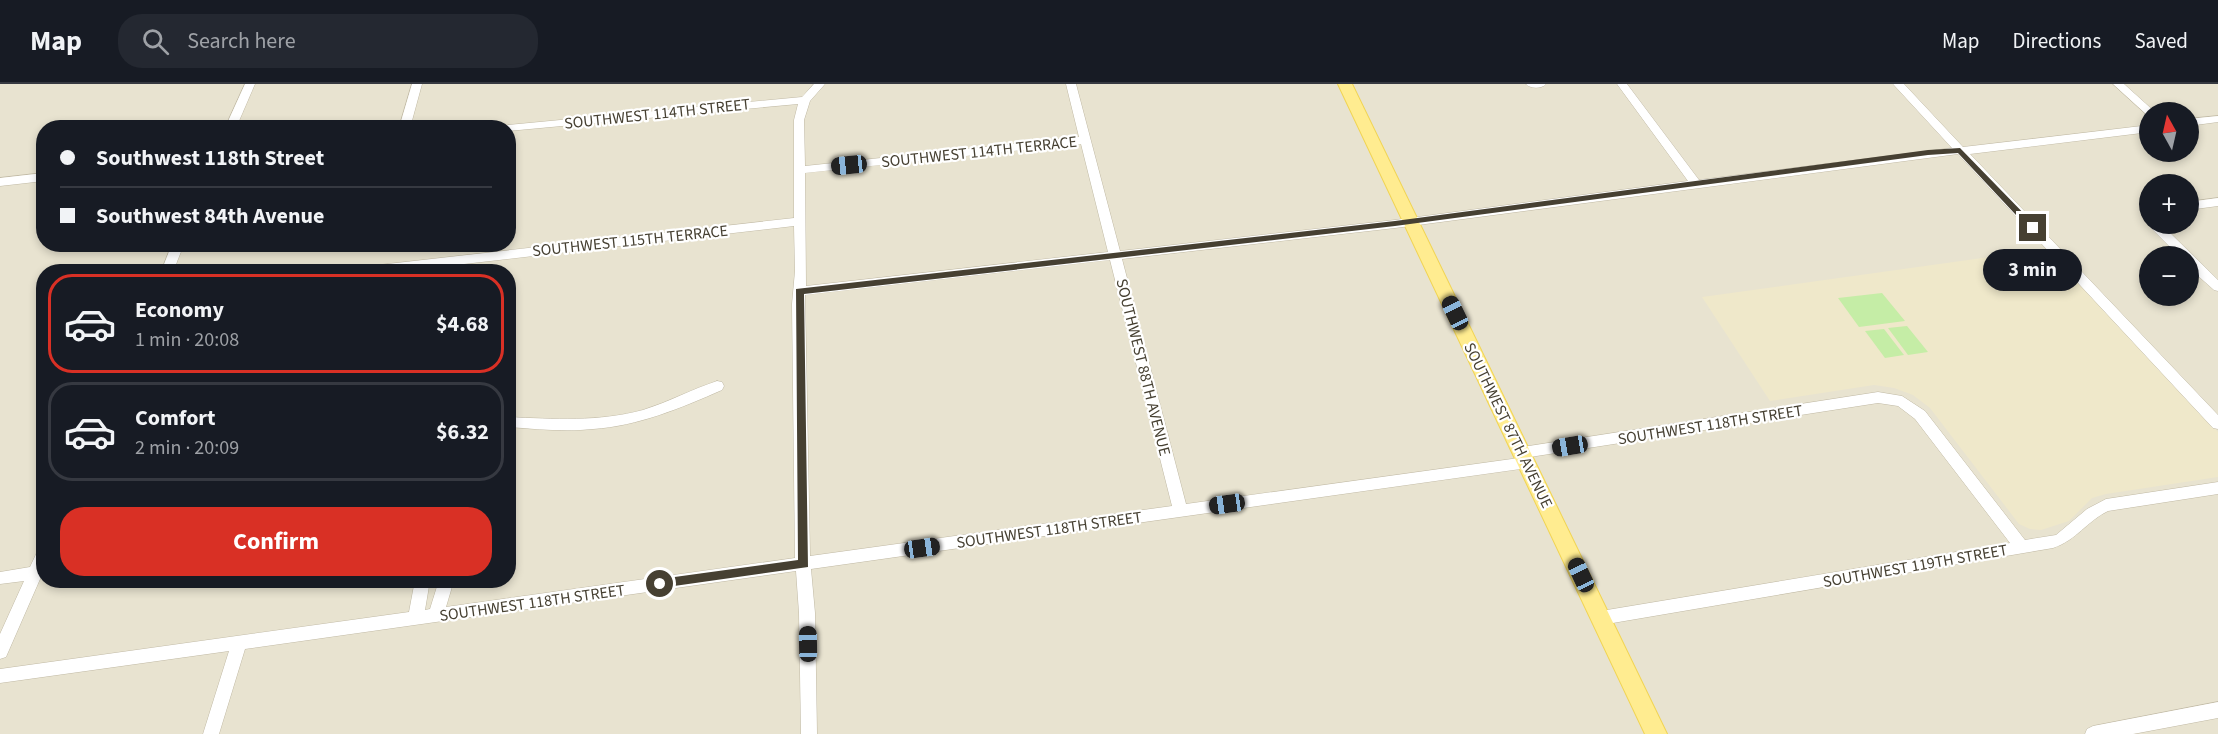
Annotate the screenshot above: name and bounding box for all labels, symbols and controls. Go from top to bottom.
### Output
search box [118,14,538,68]
text: Map [30,21,82,61]
icon: search [139,25,172,58]
text: Search here [187,25,296,57]
text: Map [1942,26,1980,56]
text: Directions [2013,26,2101,56]
text: Saved [2134,26,2188,56]
street label: SOUTHWEST 114TH STREET [563,93,752,135]
north arrow [2139,102,2199,162]
map controls [2139,102,2199,306]
street label: SOUTHWEST 114TH TERRACE [880,131,1078,173]
text: Southwest 118th Street [96,142,324,174]
car [830,154,868,176]
button: + [2139,174,2199,234]
text: Southwest 84th Avenue [96,200,324,232]
route end [2019,214,2046,241]
street label: SOUTHWEST 115TH TERRACE [531,220,729,262]
button: − [2139,246,2199,306]
callout: 3 min [1984,249,2082,291]
text: 3 min [2008,256,2057,284]
street label: SOUTHWEST 88TH AVENUE [1110,276,1176,458]
car [1439,293,1471,333]
text: Economy [135,294,224,326]
icon: car [63,297,117,351]
text: $4.68 [436,308,489,340]
text: 1 min · 20:08 [135,326,239,354]
street label: SOUTHWEST 87TH AVENUE [1458,339,1558,512]
street label: SOUTHWEST 118TH STREET [1616,399,1805,450]
text: Comfort [135,402,216,434]
icon: car [63,405,117,459]
text: $6.32 [436,416,489,448]
text: 2 min · 20:09 [135,434,239,462]
car [1551,434,1589,458]
car [1208,493,1246,515]
street label: SOUTHWEST 118TH STREET [955,506,1144,554]
button: Confirm [60,507,492,576]
car [903,537,941,559]
street label: SOUTHWEST 119TH STREET [1821,539,2010,593]
car [1565,555,1597,595]
route start [646,570,673,597]
street label: SOUTHWEST 118TH STREET [438,579,627,627]
car [799,626,817,662]

